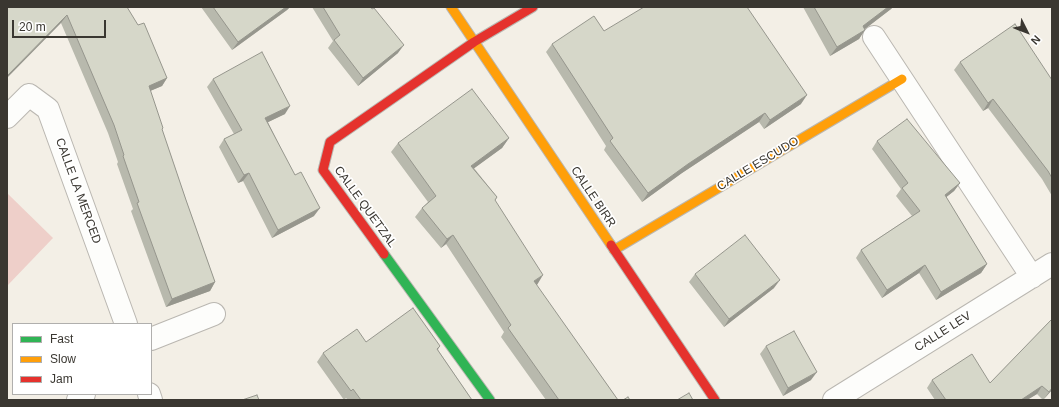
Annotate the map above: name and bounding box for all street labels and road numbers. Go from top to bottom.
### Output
street label: CALLE ESCUDO [715,134,801,194]
street label: CALLE LA MERCED [52,136,104,246]
street label: CALLE QUETZAL [331,164,399,250]
street label: CALLE BIRR [567,164,619,230]
street label: CALLE LEV [912,309,974,355]

